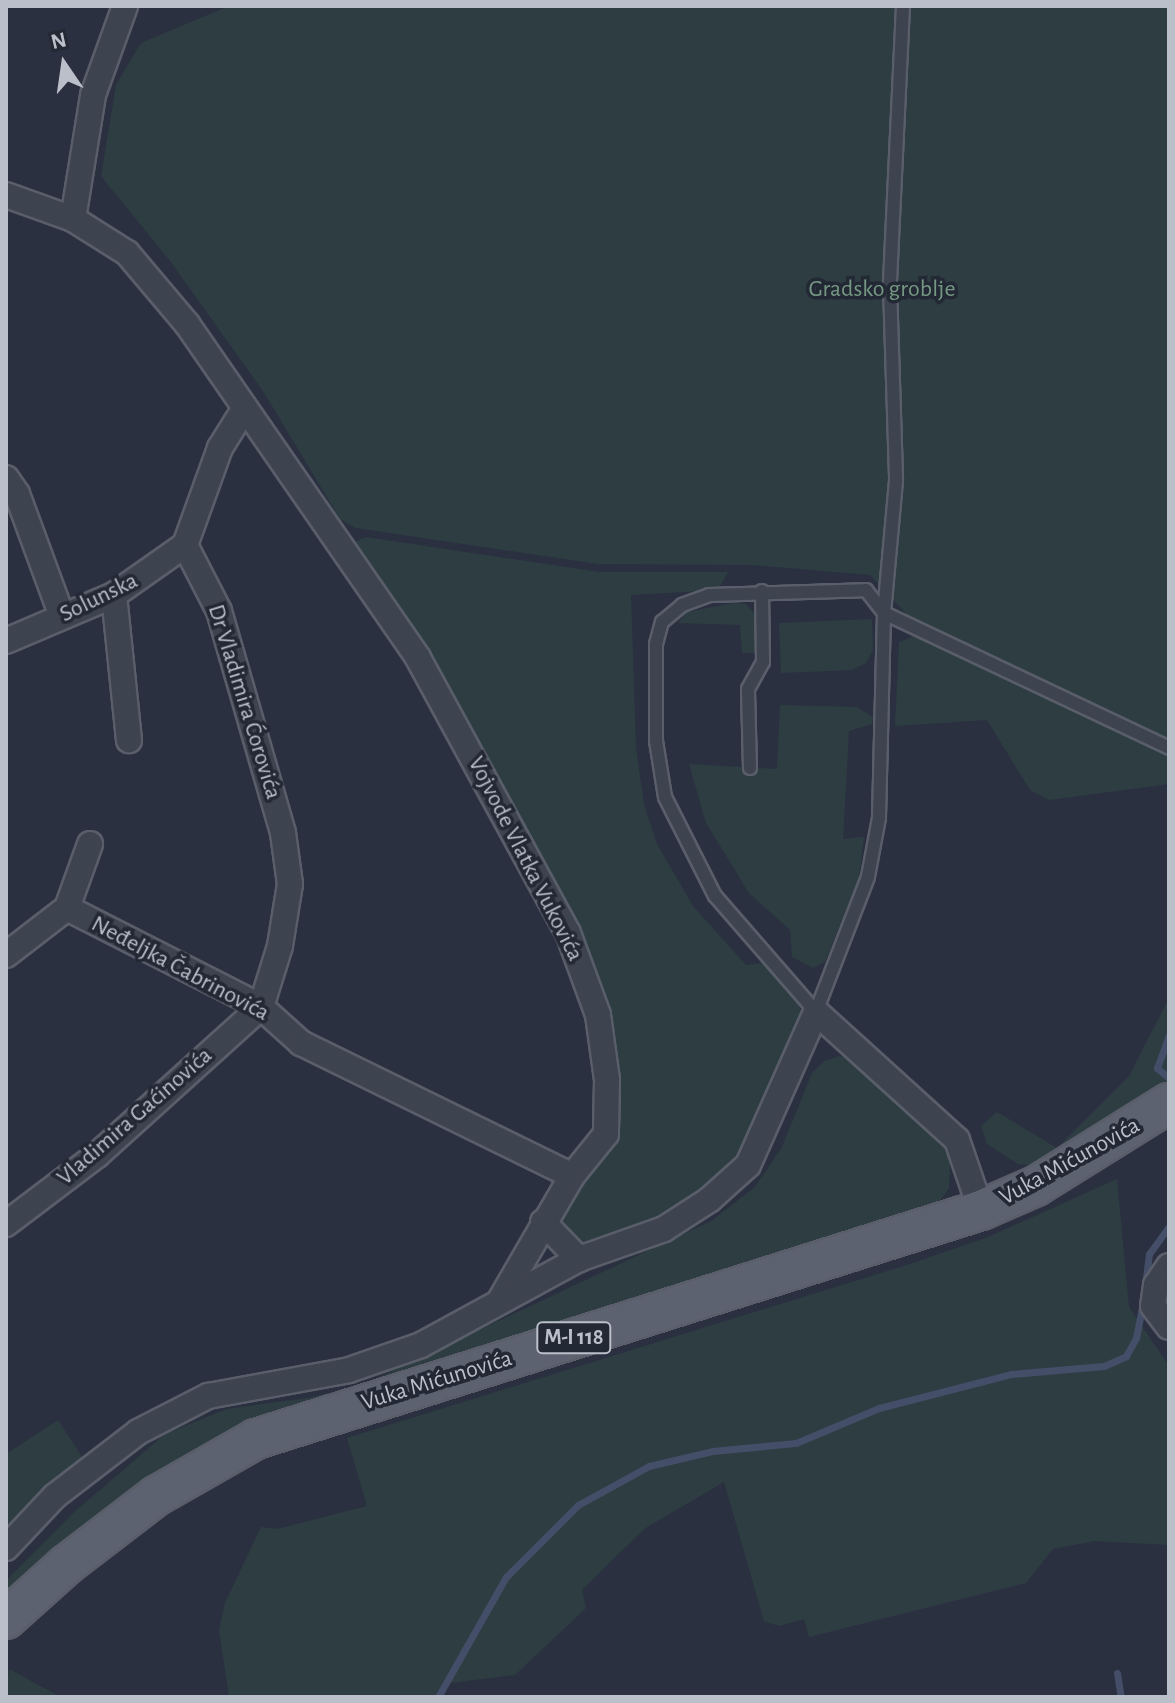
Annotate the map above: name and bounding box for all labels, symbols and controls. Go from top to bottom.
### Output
north arrow [24,24,104,104]
text: N [49,28,69,53]
park label: Gradsko groblje [809,276,955,304]
street label: Solunska [55,567,143,629]
street label: Dr Vladimira Ćorovića [201,601,287,803]
street label: Vojvode Vlatka Vukovića [461,752,589,966]
street label: Neđeljka Čabrinovića [86,910,274,1028]
street label: Vladimira Gaćinovića [51,1042,219,1192]
street label: Vuka Mićunovića [995,1112,1145,1212]
road number: M-I 118 [536,1320,612,1356]
street label: Vuka Mićunovića [358,1344,516,1418]

